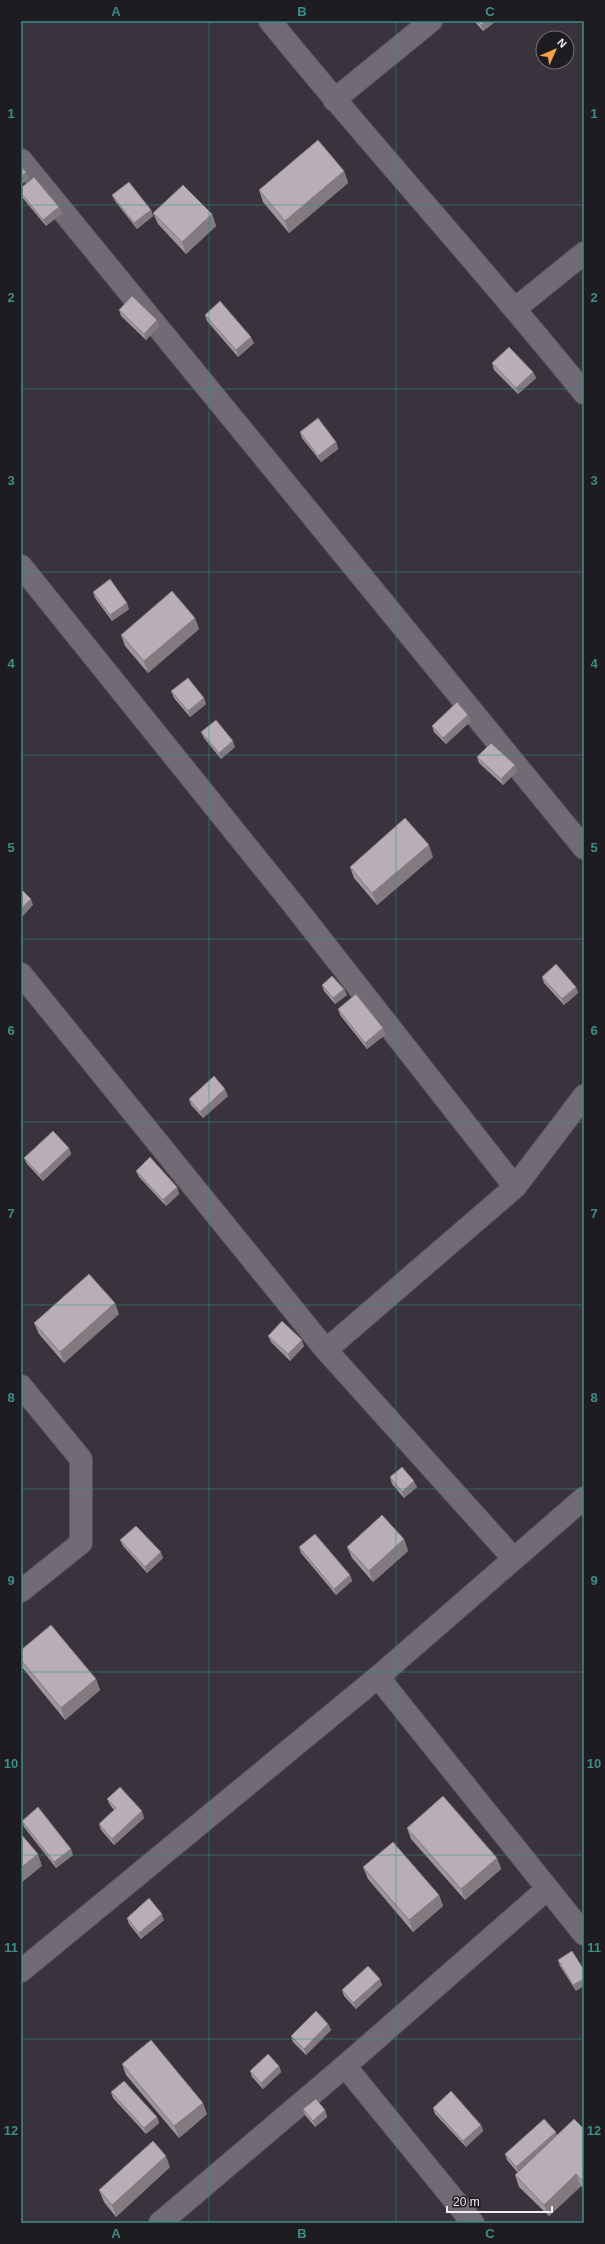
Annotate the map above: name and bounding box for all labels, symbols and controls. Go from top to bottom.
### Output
text: A [111,4,121,19]
text: B [297,4,307,19]
text: C [485,4,495,19]
north arrow [535,30,575,70]
text: N [555,36,569,50]
text: 1 [7,106,15,121]
text: 1 [590,106,598,121]
text: 2 [7,290,15,305]
text: 2 [590,290,598,305]
text: 3 [7,473,15,488]
text: 3 [590,473,598,488]
text: 4 [7,656,15,671]
text: 4 [590,656,598,671]
text: 5 [7,840,15,855]
text: 5 [590,840,598,855]
text: 6 [7,1023,15,1038]
text: 6 [590,1023,598,1038]
text: 7 [7,1206,15,1221]
text: 7 [590,1206,598,1221]
text: 8 [7,1390,15,1405]
text: 8 [590,1390,598,1405]
text: 9 [7,1573,15,1588]
text: 9 [590,1573,598,1588]
text: 10 [4,1756,18,1771]
text: 10 [587,1756,601,1771]
text: 11 [4,1940,18,1955]
text: 11 [587,1940,601,1955]
text: 12 [4,2123,18,2138]
text: 12 [587,2123,601,2138]
scale bar [447,2188,552,2214]
text: 20 m [453,2195,480,2209]
text: A [111,2226,121,2241]
text: B [297,2226,307,2241]
text: C [485,2226,495,2241]

